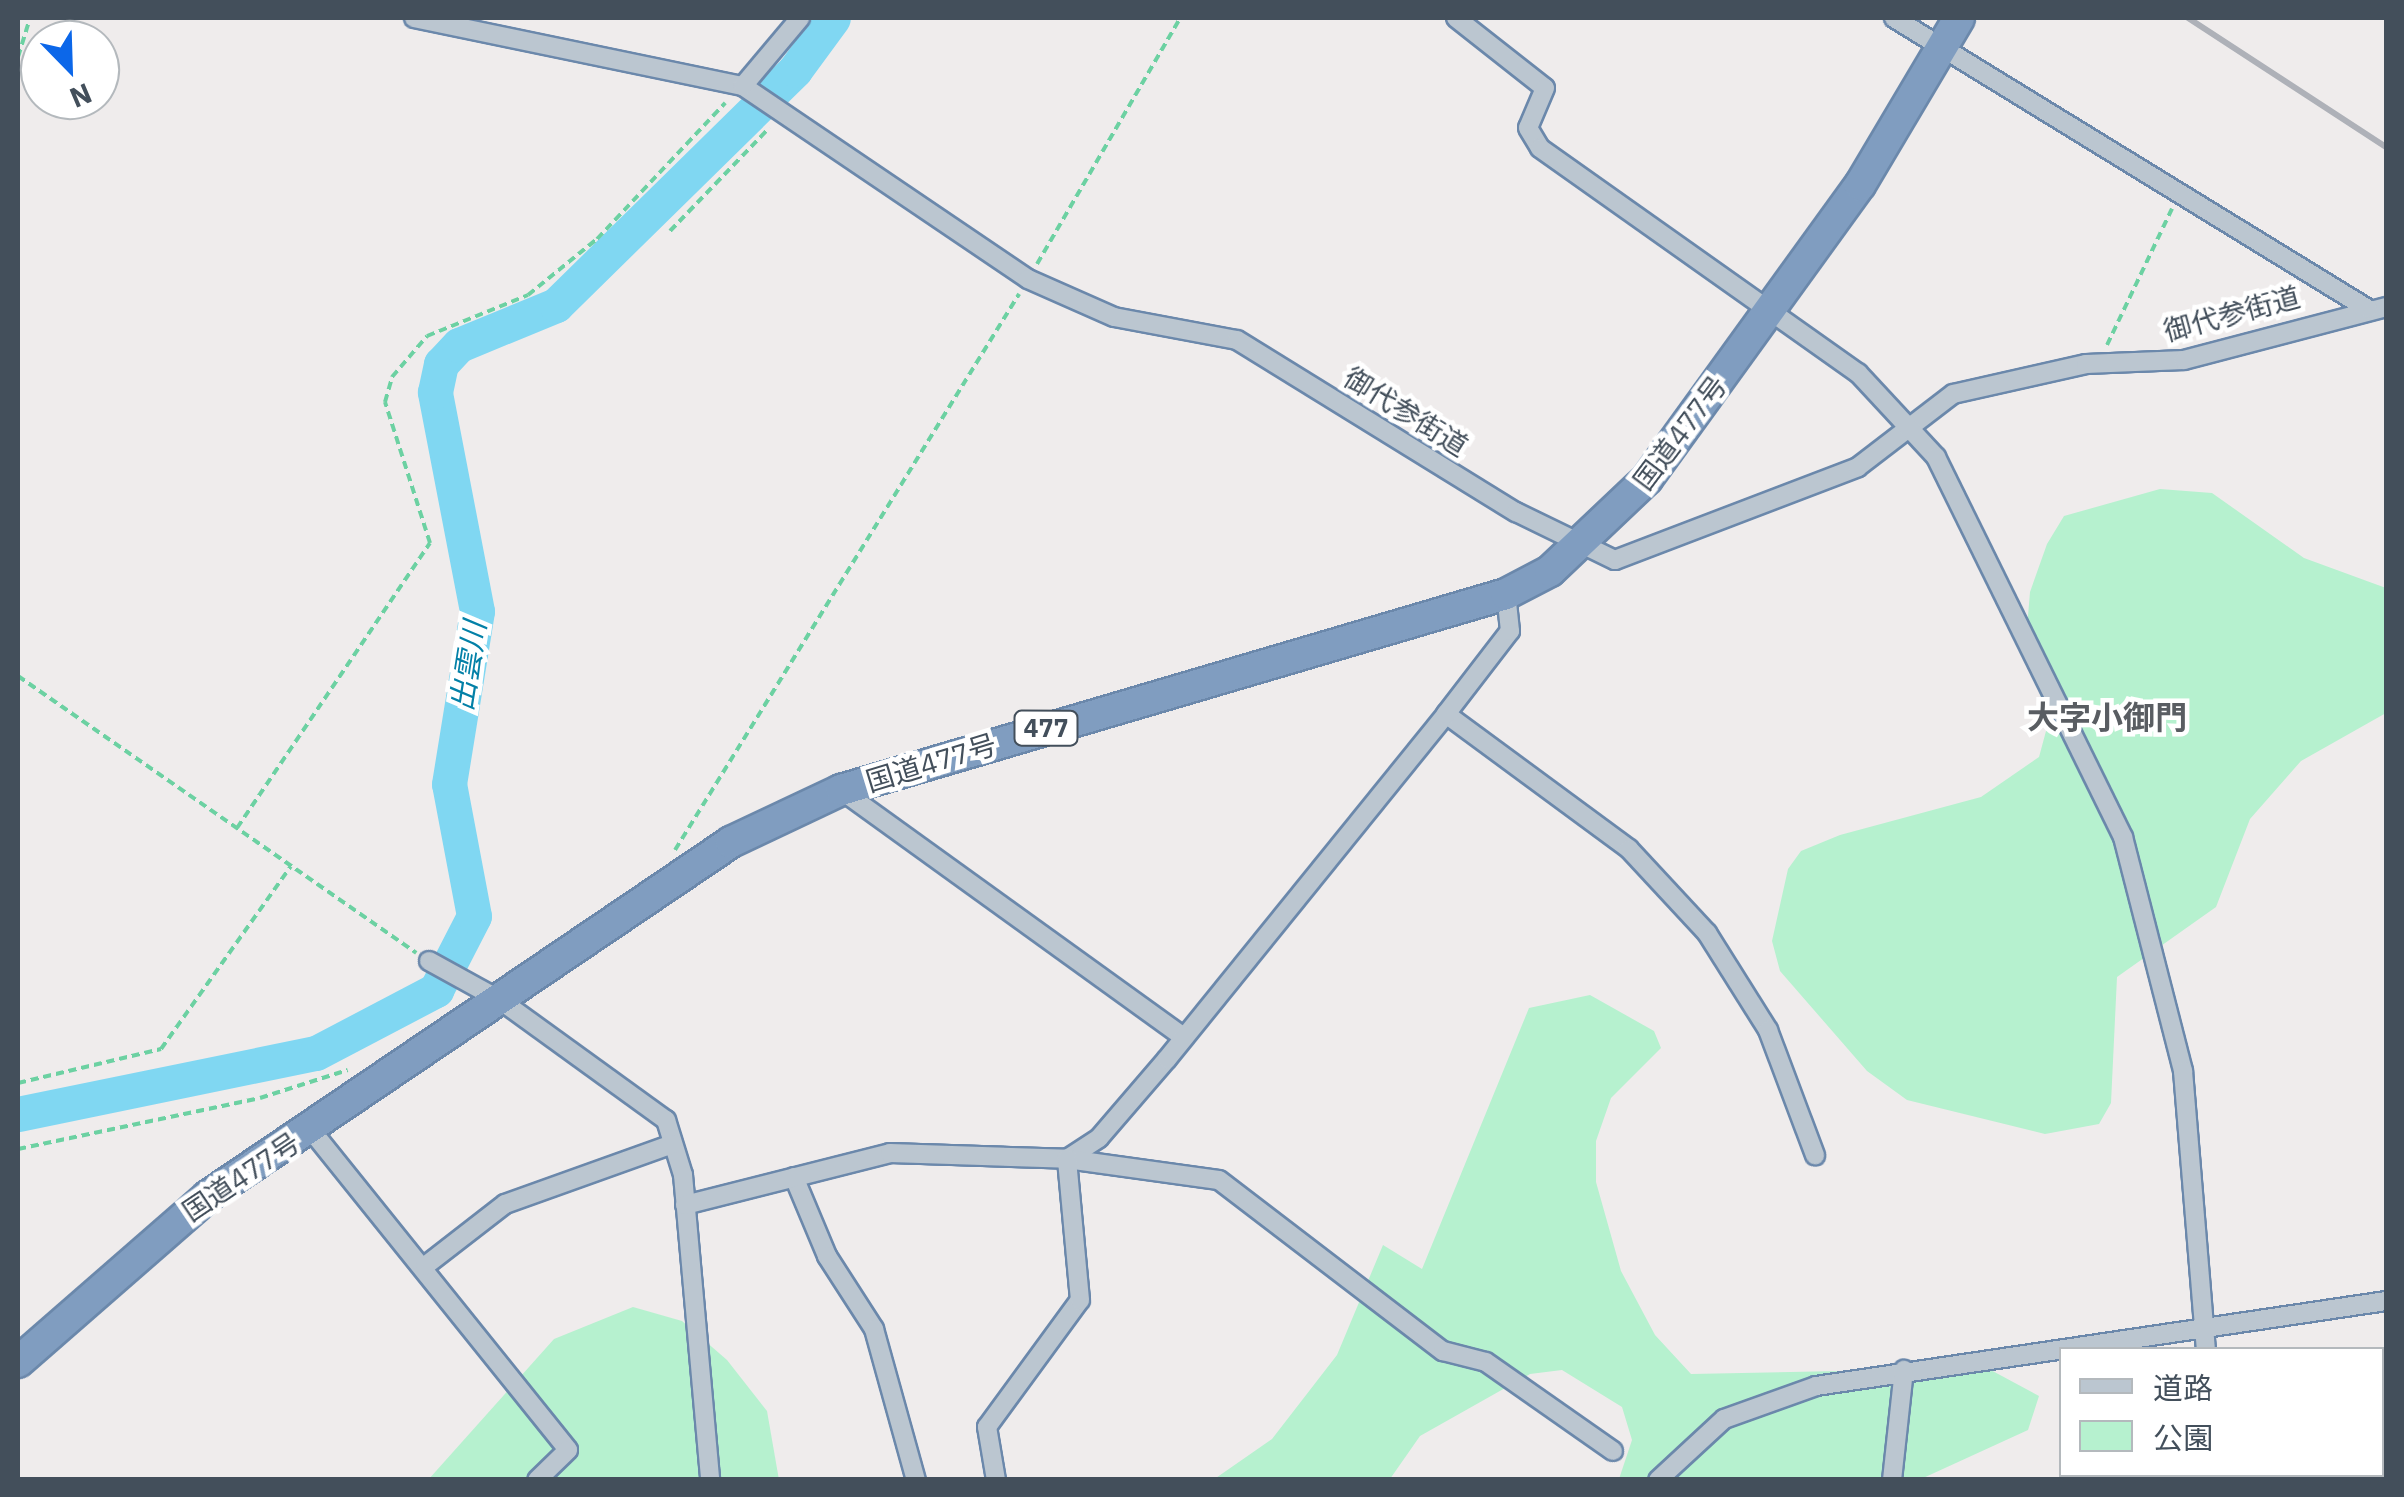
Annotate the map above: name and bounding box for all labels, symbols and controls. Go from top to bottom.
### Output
north arrow [20,20,120,120]
text: N [65,75,98,117]
street label: 御代参街道 [2160,280,2304,348]
street label: 御代参街道 [1338,361,1474,463]
street label: 国道477号 [1626,369,1734,497]
water label: 出雲川 [443,619,493,713]
district label: 大字小御門 [2027,698,2187,736]
road number: 477 [1014,708,1078,748]
street label: 国道477号 [862,727,1000,799]
street label: 国道477号 [176,1125,306,1229]
legend [2059,1347,2384,1477]
text: 道路 [2153,1368,2213,1407]
text: 公園 [2153,1418,2213,1457]

